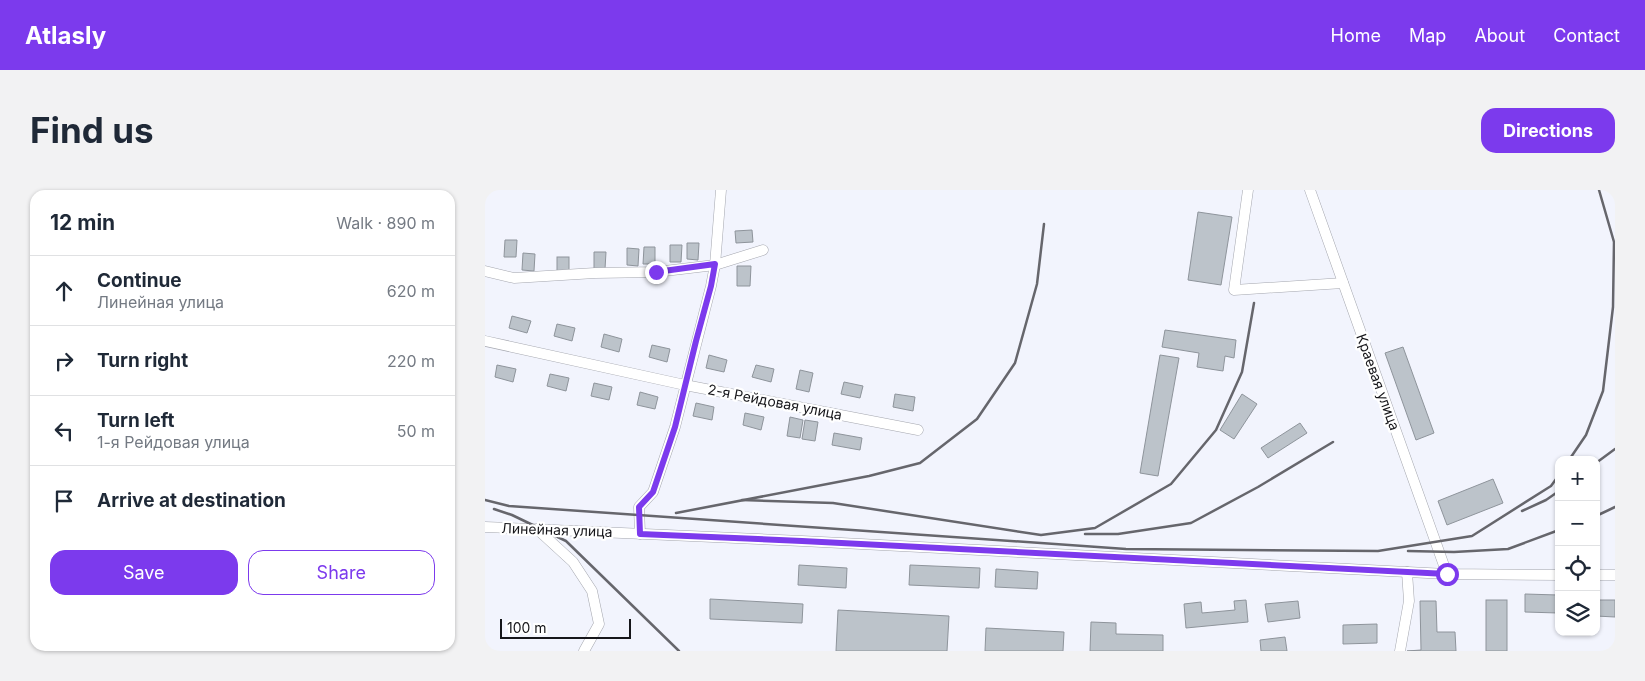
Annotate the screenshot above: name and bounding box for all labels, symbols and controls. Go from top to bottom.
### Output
text: Atlasly [25,21,106,50]
text: Home [1331,25,1381,46]
text: Map [1409,25,1446,46]
text: About [1474,25,1525,46]
text: Contact [1553,25,1620,46]
button: Directions [1481,108,1615,153]
text: Find us [30,109,154,151]
text: 12 min [50,210,115,235]
text: Walk · 890 m [336,213,435,233]
route end [645,261,668,284]
text: Continue [97,269,182,292]
icon: ahead [50,277,78,305]
text: 620 m [387,281,435,301]
text: Линейная улица [97,292,224,312]
street label: Краевая улица [1353,331,1404,432]
icon: right [50,347,78,375]
text: Turn right [97,349,188,372]
text: 220 m [387,351,435,371]
street label: 2-я Рейдовая улица [707,380,844,423]
text: Turn left [97,409,175,432]
icon: left [50,417,78,445]
text: 50 m [397,421,435,441]
text: 1-я Рейдовая улица [97,432,250,452]
map controls [1555,456,1600,636]
button: + [1555,456,1600,501]
icon: arrive [50,487,78,515]
text: Arrive at destination [97,489,286,512]
button: − [1555,501,1600,546]
street label: Линейная улица [501,519,613,540]
button: locate [1555,546,1600,591]
button: Save [50,550,238,595]
button: Share [248,550,435,595]
route start [1436,563,1459,586]
button: layers [1555,591,1600,636]
scale bar [500,616,631,639]
text: 100 m [507,619,547,636]

